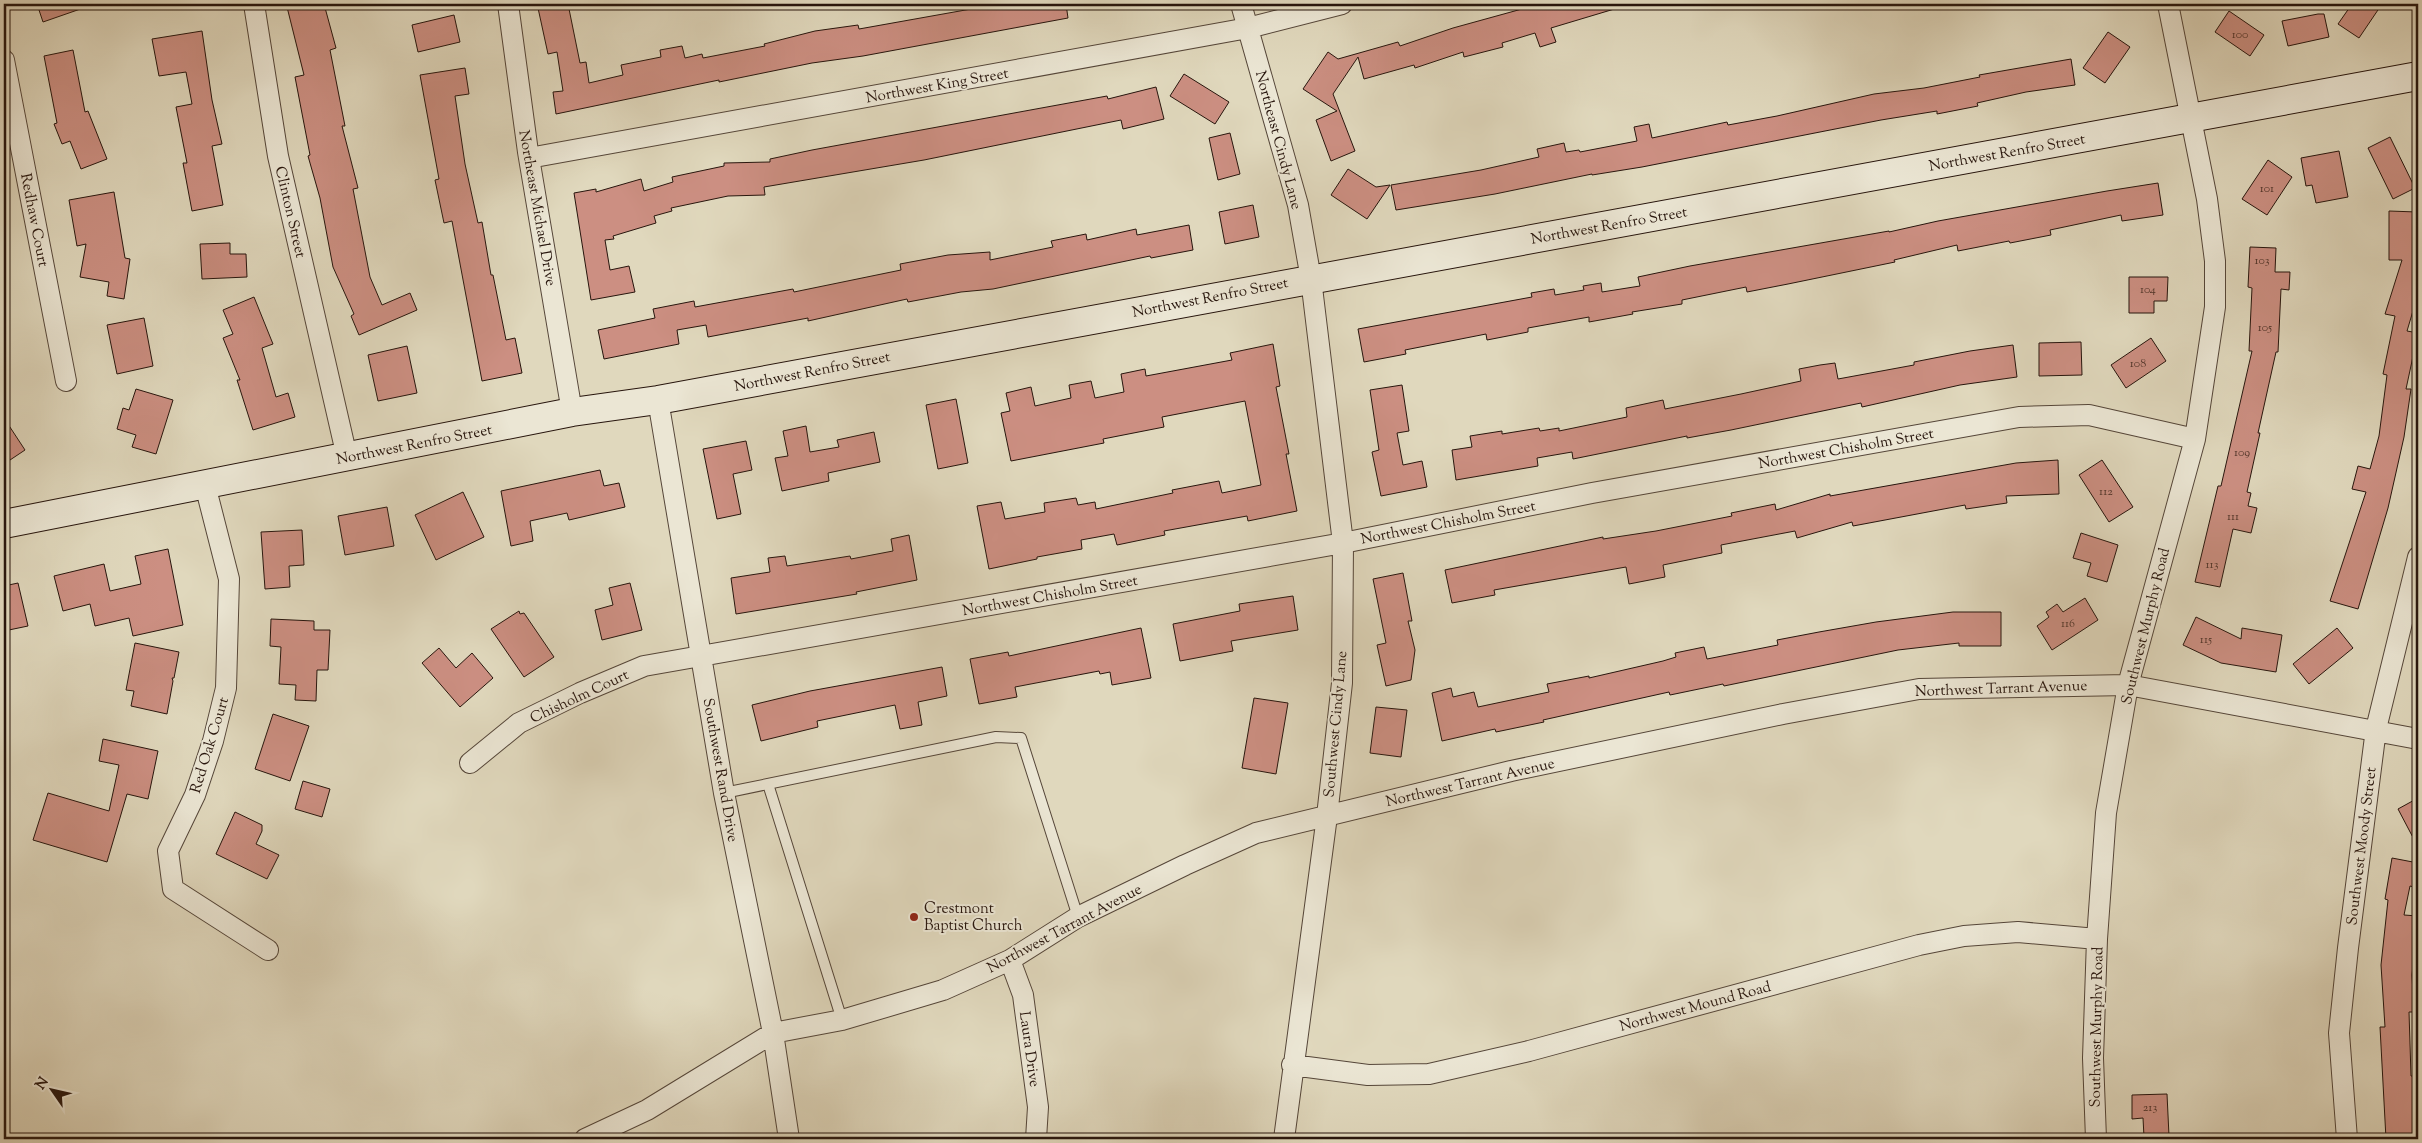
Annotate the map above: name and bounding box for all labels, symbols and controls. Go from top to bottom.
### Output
house number: 100 [2232,26,2248,44]
street label: Northwest King Street [864,64,1010,109]
street label: Northeast Cindy Lane [1249,69,1306,212]
street label: Northeast Michael Drive [512,129,561,288]
street label: Northwest Renfro Street [1927,129,2087,178]
street label: Clinton Street [269,164,310,260]
street label: Redhaw Court [14,172,53,269]
house number: 101 [2260,180,2274,198]
street label: Northwest Renfro Street [1529,202,1689,251]
house number: 103 [2254,252,2270,270]
street label: Northwest Renfro Street [1130,273,1290,324]
house number: 104 [2140,281,2156,299]
house number: 105 [2258,319,2272,337]
street label: Northwest Renfro Street [732,347,892,398]
house number: 108 [2130,355,2146,373]
street label: Northwest Renfro Street [334,420,494,471]
street label: Northwest Chisholm Street [1757,424,1936,475]
house number: 109 [2234,444,2250,462]
house number: 112 [2099,483,2113,501]
street label: Northwest Chisholm Street [1359,496,1538,551]
house number: 111 [2227,508,2239,526]
street label: Southwest Murphy Road [2117,545,2176,707]
house number: 113 [2205,556,2219,574]
street label: Northwest Chisholm Street [961,571,1140,622]
house number: 116 [2061,615,2075,633]
house number: 115 [2200,631,2212,649]
street label: Southwest Cindy Lane [1320,650,1353,798]
street label: Chisholm Court [527,665,633,729]
street label: Northwest Tarrant Avenue [1914,676,2088,703]
street label: Red Oak Court [186,695,235,796]
street label: Southwest Rand Drive [697,697,743,844]
street label: Northwest Tarrant Avenue [1384,754,1557,813]
street label: Southwest Moody Street [2342,766,2383,927]
street label: Northwest Tarrant Avenue [984,880,1146,979]
place label: Crestmont Baptist Church [924,899,1023,937]
marker: Crestmont Baptist Church [908,911,920,923]
street label: Southwest Murphy Road [2086,946,2109,1108]
street label: Northwest Mound Road [1617,977,1774,1038]
street label: Laura Drive [1013,1010,1044,1088]
north arrow [28,1066,78,1116]
text: N [31,1074,54,1094]
house number: 213 [2143,1099,2157,1117]

